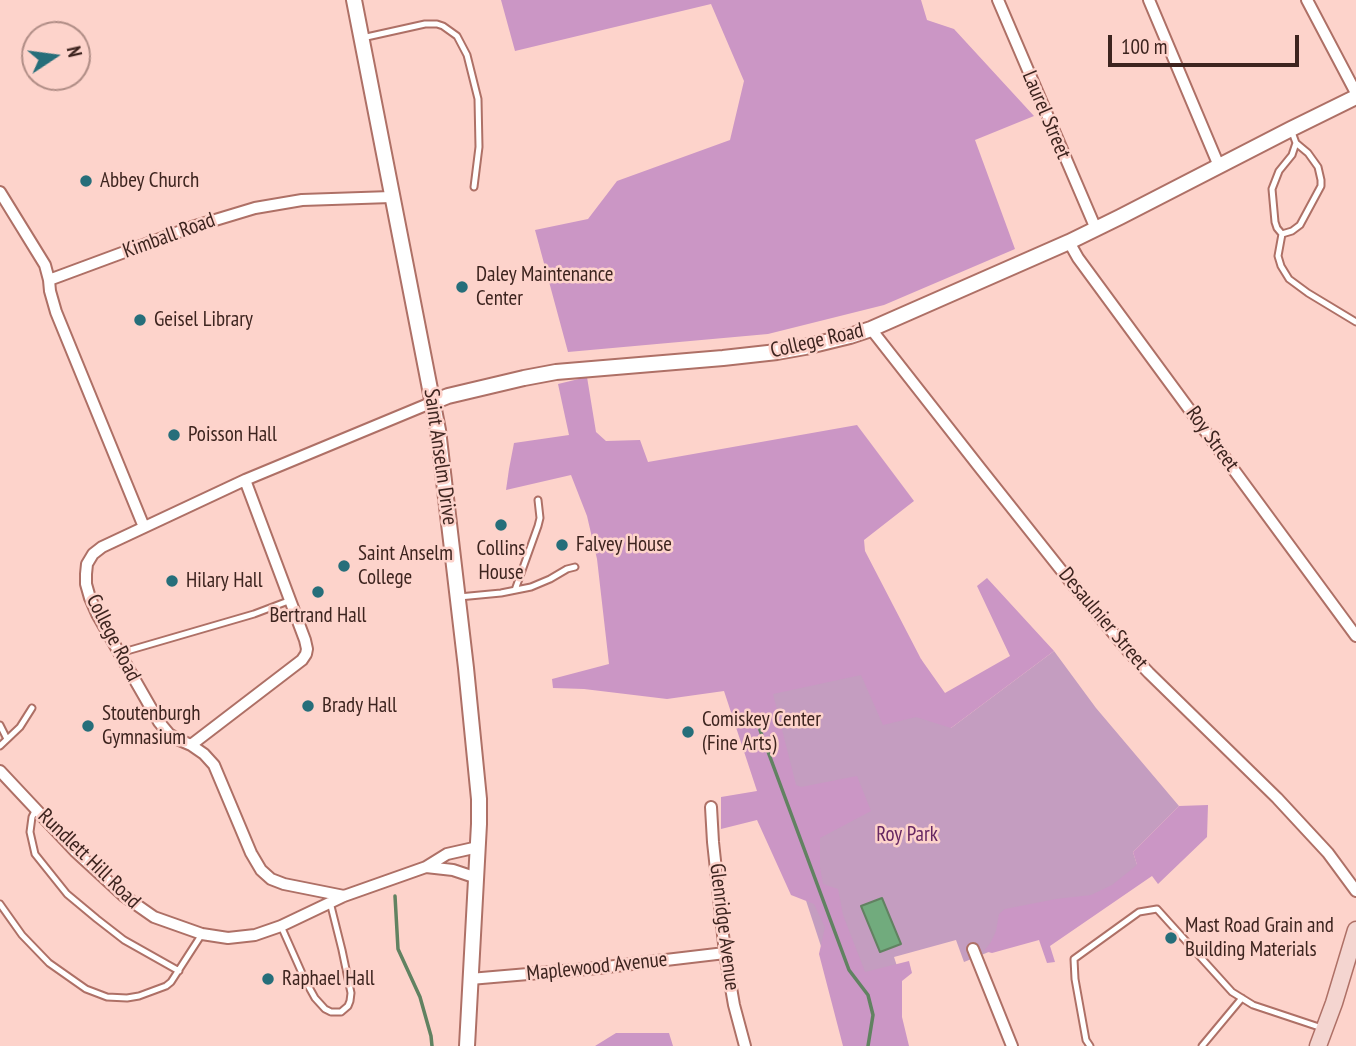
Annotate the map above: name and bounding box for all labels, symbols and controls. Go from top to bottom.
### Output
north arrow [21,21,91,91]
scale bar [1111,21,1302,65]
text: 100 m [1121,33,1167,60]
text: N [62,44,87,59]
street label: Laurel Street [1016,67,1076,163]
place label: Abbey Church [100,168,199,194]
marker: Abbey Church [78,173,94,189]
street label: Kimball Road [120,208,218,264]
place label: Daley Maintenance Center [476,262,613,312]
marker: Daley Maintenance Center [454,279,470,295]
place label: Geisel Library [154,307,253,333]
marker: Geisel Library [132,312,148,328]
street label: College Road [768,318,866,364]
street label: Saint Anselm Drive [418,387,462,527]
street label: Roy Street [1180,402,1244,476]
place label: Poisson Hall [188,422,277,448]
marker: Poisson Hall [166,427,182,443]
marker: Collins House [493,517,509,533]
place label: Falvey House [576,532,672,558]
place label: Collins House [477,536,525,586]
marker: Falvey House [554,537,570,553]
place label: Saint Anselm College [358,541,453,591]
marker: Saint Anselm College [336,558,352,574]
street label: Desaulnier Street [1053,563,1153,675]
place label: Hilary Hall [186,568,263,594]
marker: Hilary Hall [164,573,180,589]
marker: Bertrand Hall [310,584,326,600]
street label: College Road [80,590,146,686]
place label: Bertrand Hall [270,603,366,629]
place label: Brady Hall [322,693,397,719]
marker: Brady Hall [300,698,316,714]
place label: Stoutenburgh Gymnasium [102,701,201,751]
place label: Comiskey Center (Fine Arts) [702,707,821,757]
marker: Stoutenburgh Gymnasium [80,718,96,734]
marker: Comiskey Center (Fine Arts) [680,724,696,740]
street label: Rundlett Hill Road [32,804,146,914]
park label: Roy Park [876,822,938,848]
street label: Glenridge Avenue [704,862,744,992]
place label: Mast Road Grain and Building Materials [1185,913,1334,963]
marker: Mast Road Grain and Building Materials [1163,930,1179,946]
street label: Maplewood Avenue [525,947,669,987]
place label: Raphael Hall [282,966,375,992]
marker: Raphael Hall [260,971,276,987]

